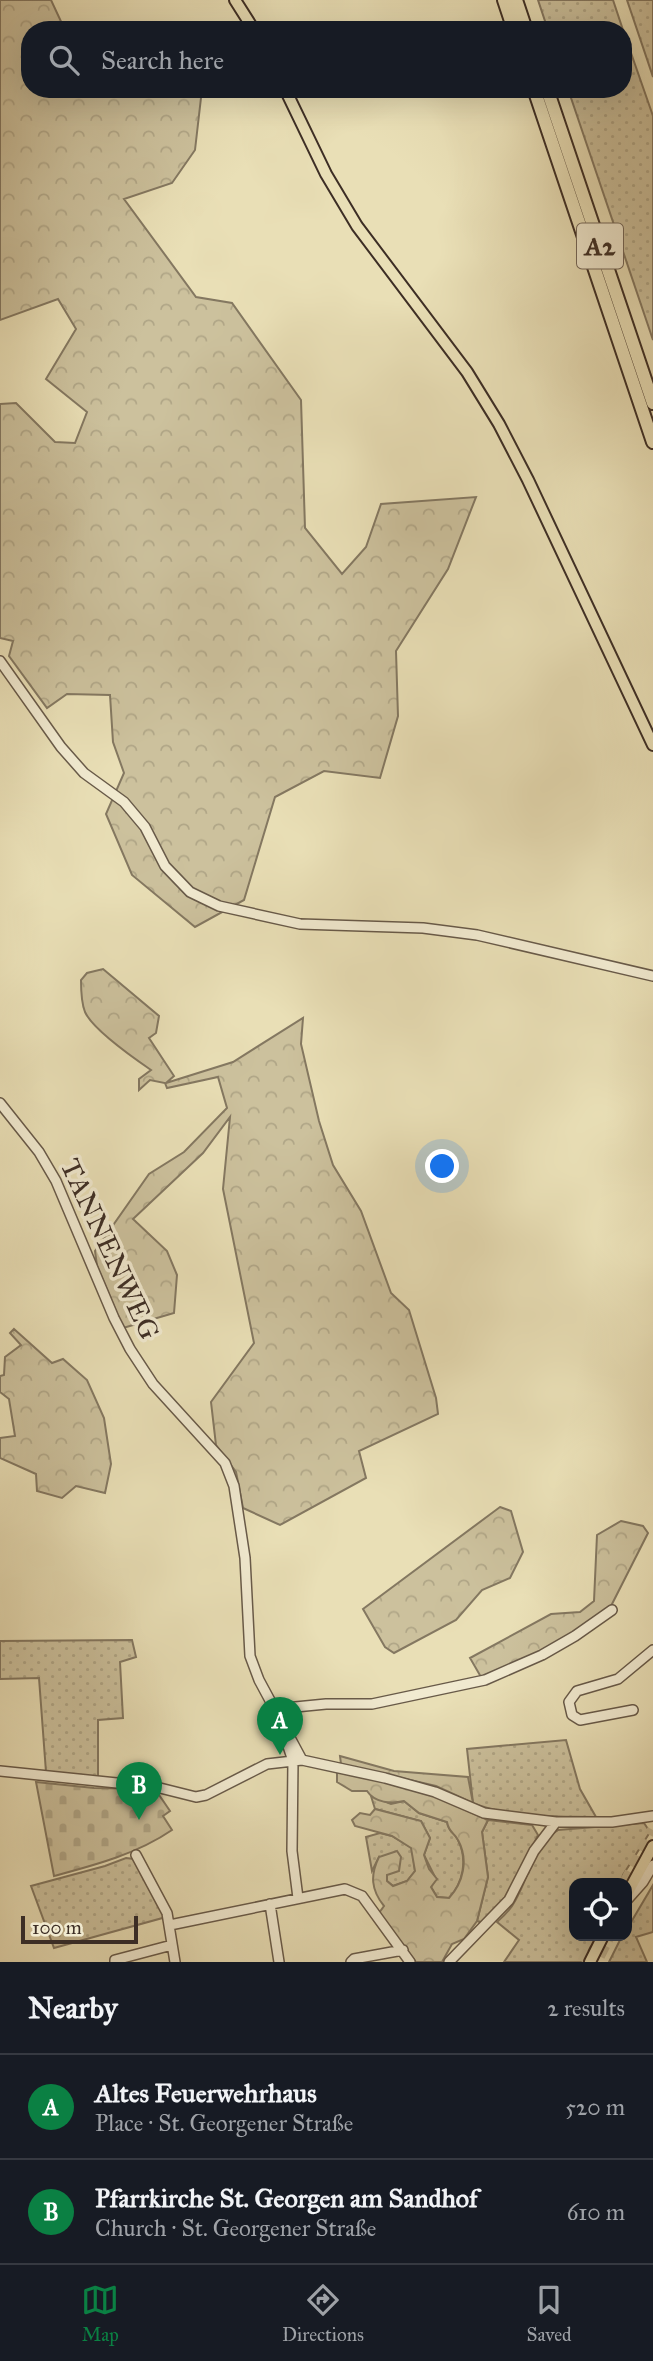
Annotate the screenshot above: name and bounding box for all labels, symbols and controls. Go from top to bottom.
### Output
search box [21,21,632,98]
icon: search [45,41,83,79]
text: Search here [101,44,224,76]
road number: A2 [577,224,623,268]
your location [425,1149,459,1183]
street label: TANNENWEG [53,1153,167,1345]
pin: A [257,1697,303,1755]
pin: B [116,1762,162,1820]
map controls [569,1878,632,1941]
button: locate [569,1878,632,1941]
scale bar [21,1913,138,1945]
text: 100 m [32,1916,82,1939]
text: Nearby [28,1990,118,2026]
text: 2 results [547,1994,625,2022]
text: Altes Feuerwehrhaus [95,2077,317,2109]
text: A [43,2093,59,2121]
text: 520 m [565,2093,625,2121]
text: Place · St. Georgener Straße [95,2109,353,2137]
text: Pfarrkirche St. Georgen am Sandhof [95,2182,478,2214]
text: B [43,2198,59,2226]
text: 610 m [567,2198,625,2226]
text: Church · St. Georgener Straße [95,2214,376,2242]
tab: Map [81,2281,119,2346]
tab: Directions [282,2281,364,2346]
tab: Saved [527,2281,572,2346]

